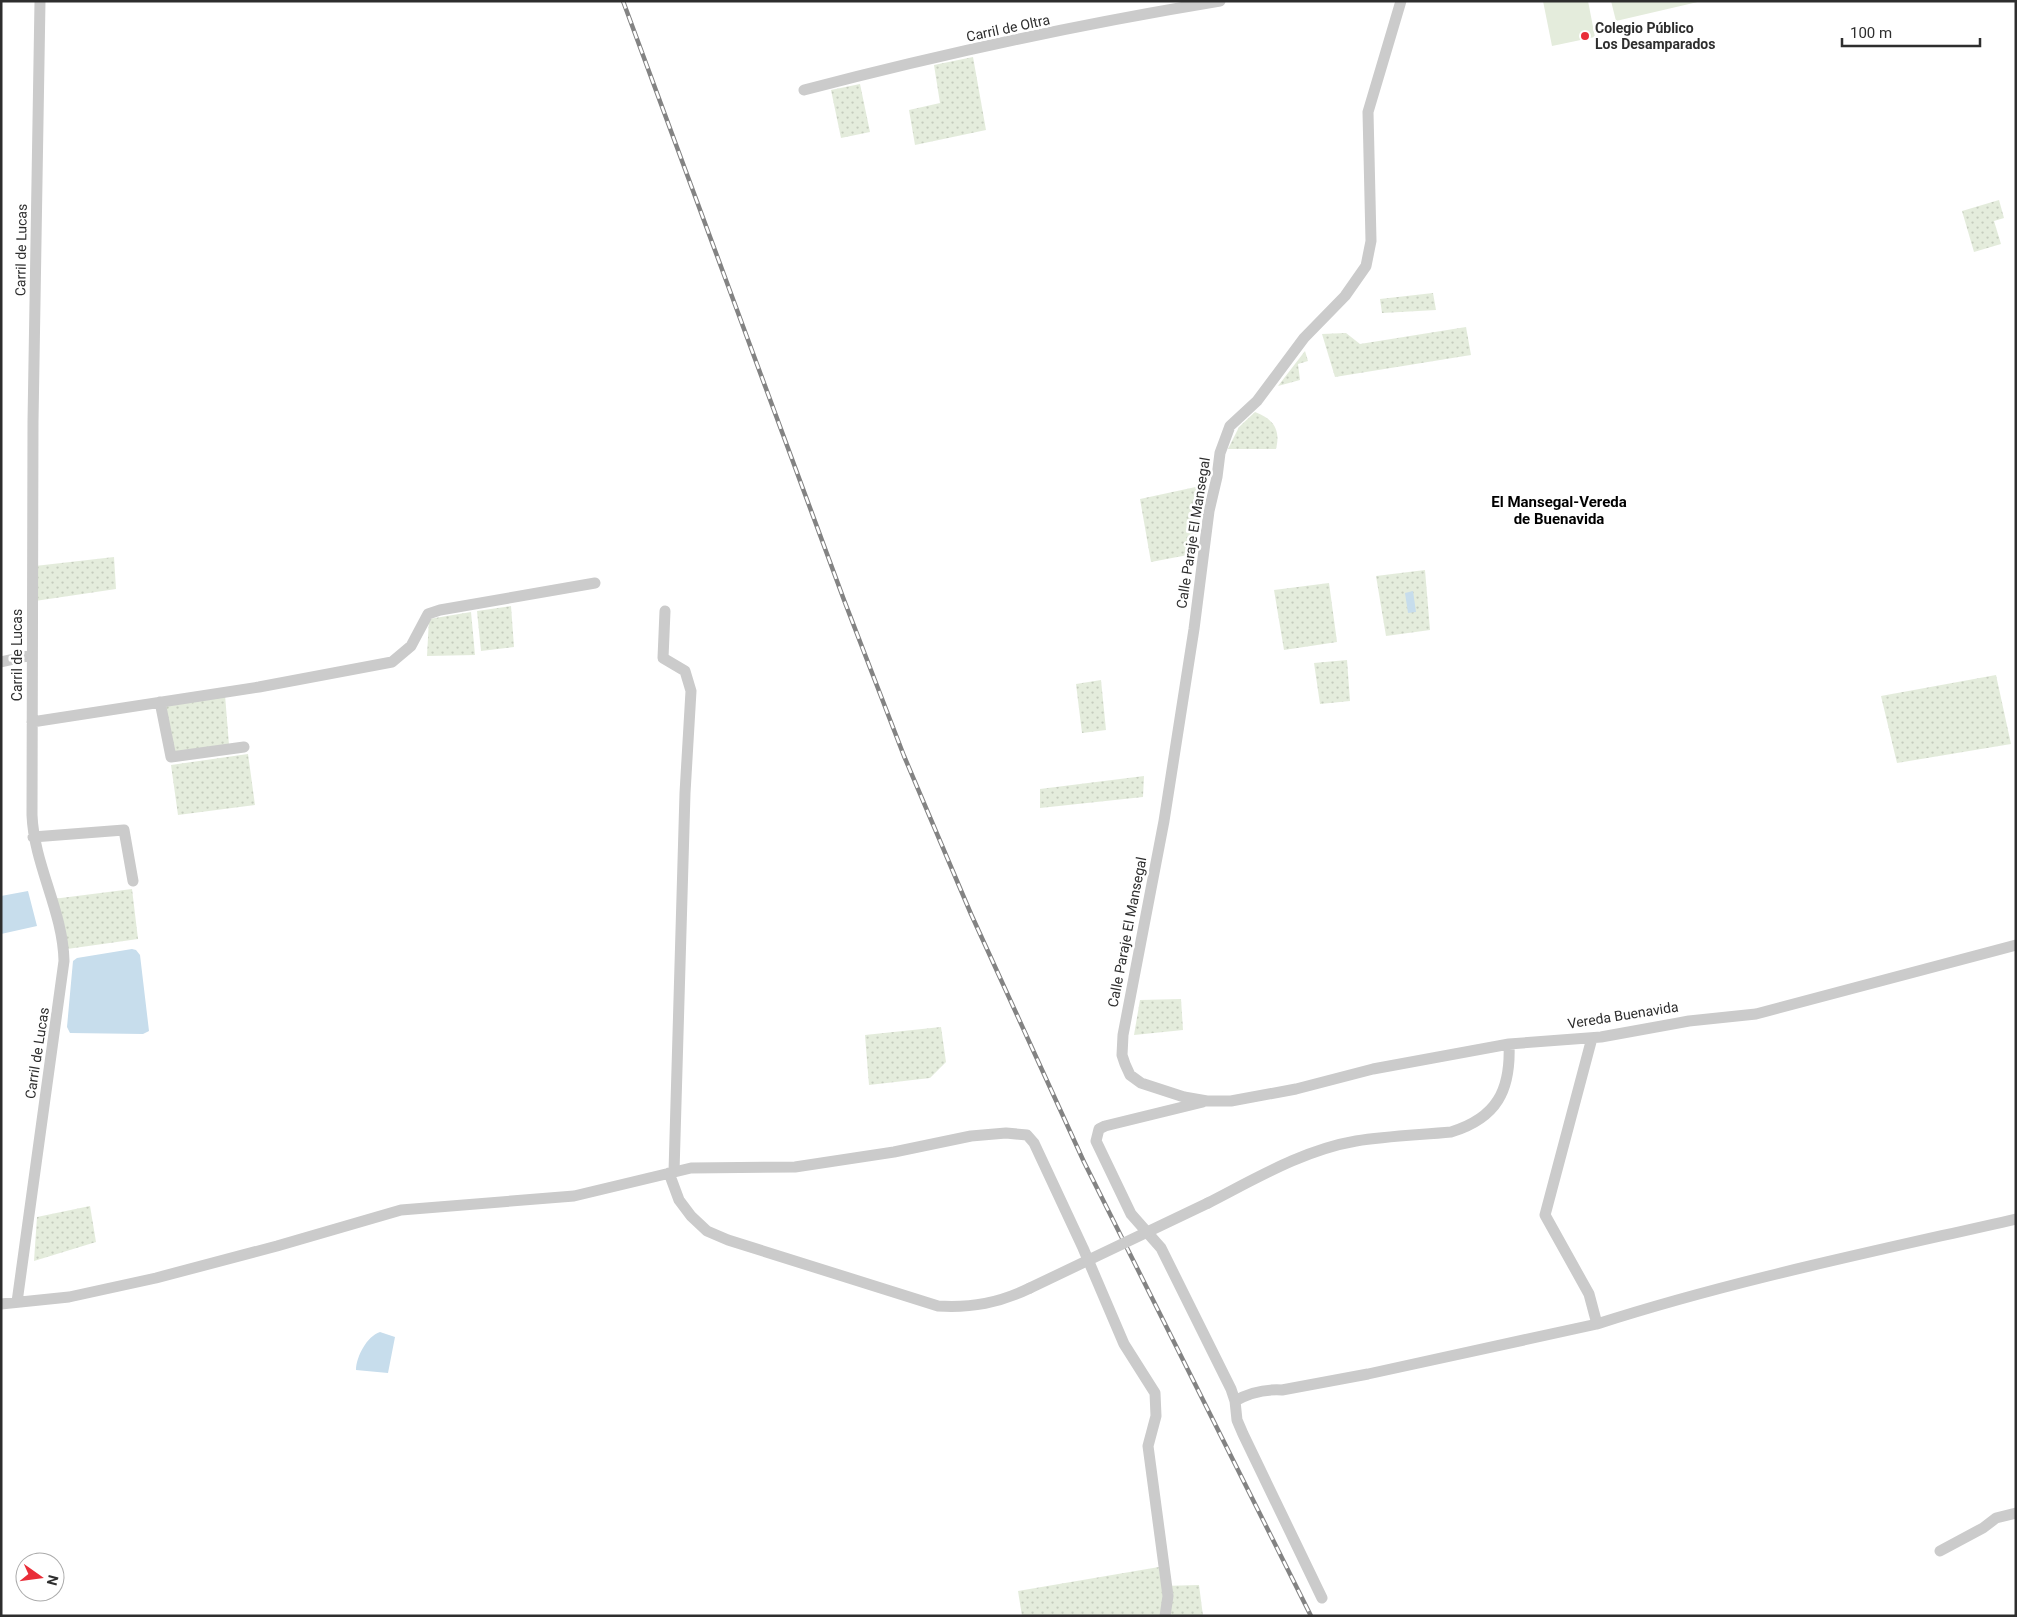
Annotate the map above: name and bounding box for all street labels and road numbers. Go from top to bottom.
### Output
street label: Carril de Oltra [965,11,1051,45]
street label: Carril de Lucas [12,204,30,296]
street label: Calle Paraje El Mansegal [1173,456,1213,610]
street label: Carril de Lucas [9,609,25,701]
street label: Calle Paraje El Mansegal [1105,855,1149,1009]
street label: Vereda Buenavida [1566,998,1680,1032]
street label: Carril de Lucas [22,1006,52,1100]

